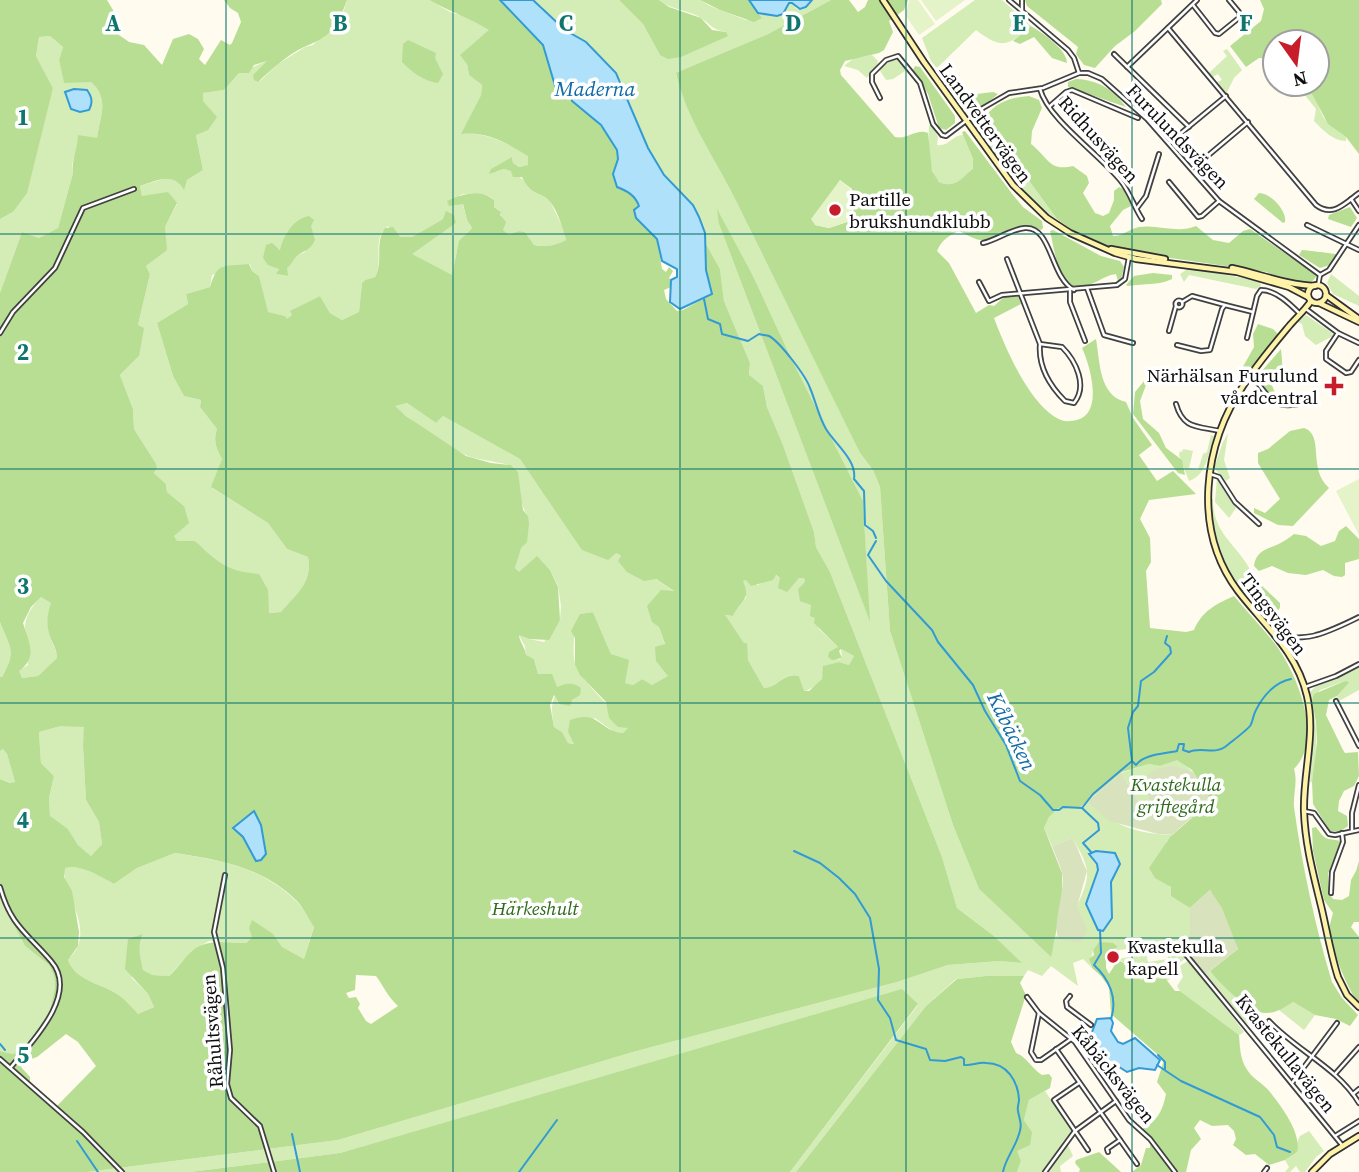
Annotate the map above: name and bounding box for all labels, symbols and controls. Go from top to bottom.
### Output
text: A [105,7,121,39]
text: B [333,7,348,39]
text: C [559,7,573,39]
text: D [785,7,801,39]
text: E [1012,7,1026,39]
text: F [1239,7,1253,39]
north arrow [1261,28,1331,98]
street label: Landvettervägen [934,58,1038,188]
text: N [1290,65,1310,94]
water label: Maderna [554,74,635,103]
street label: Furulundsvägen [1121,78,1235,194]
street label: Ridhusvägen [1053,90,1145,188]
text: 1 [17,101,29,133]
place label: Partille brukshundklubb [849,186,991,234]
marker: Partille brukshundklubb [827,202,843,218]
text: 2 [17,336,29,368]
place label: Närhälsan Furulund vårdcentral [1147,362,1318,410]
marker: Närhälsan Furulund vårdcentral [1324,376,1344,396]
street label: Tingsvägen [1235,568,1313,660]
text: 3 [17,570,29,602]
water label: Kåbäcken [980,686,1044,775]
park label: Kvastekulla griftegård [1129,771,1222,819]
text: 4 [17,804,29,836]
park label: Härkeshult [491,895,579,921]
place label: Kvastekulla kapell [1127,933,1224,981]
marker: Kvastekulla kapell [1105,949,1121,965]
street label: Råhultsvägen [195,973,229,1089]
street label: Kvastekullavägen [1230,988,1342,1118]
street label: Kåbäcksvägen [1066,1019,1162,1129]
text: 5 [17,1039,29,1071]

